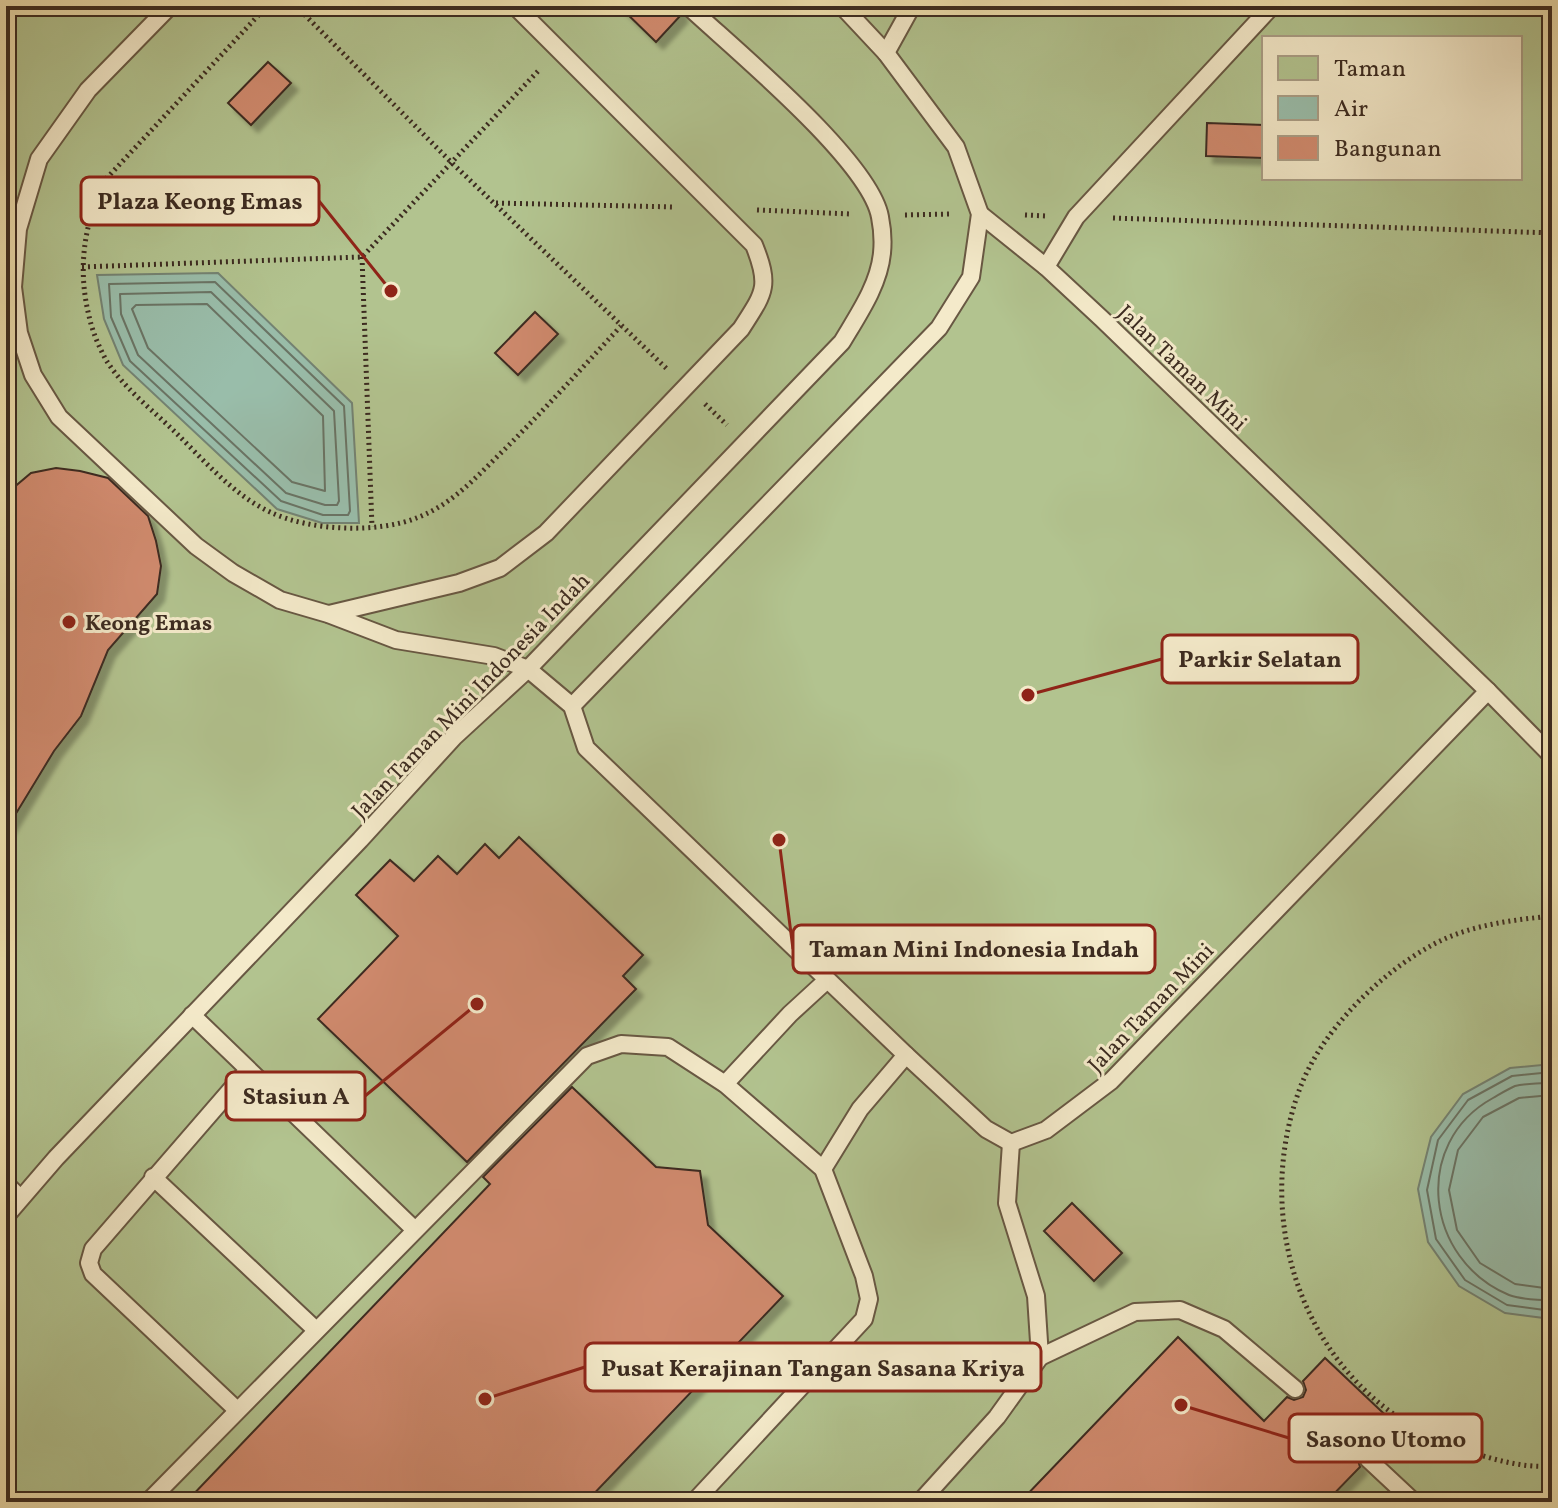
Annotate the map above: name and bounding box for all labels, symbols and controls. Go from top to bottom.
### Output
legend [1262,36,1522,180]
text: Taman [1334,53,1406,87]
text: Air [1334,93,1368,127]
text: Bangunan [1334,133,1442,167]
callout: Plaza Keong Emas [81,177,319,225]
text: Plaza Keong Emas [97,186,303,220]
street label: Jalan Taman Mini [1109,299,1253,439]
street label: Jalan Taman Mini Indonesia Indah [345,567,598,827]
place label: Keong Emas [85,609,212,640]
marker: Keong Emas [60,613,78,631]
callout: Parkir Selatan [1162,635,1358,683]
text: Parkir Selatan [1178,644,1342,678]
callout: Taman Mini Indonesia Indah [793,925,1155,973]
text: Taman Mini Indonesia Indah [809,934,1139,968]
street label: Jalan Taman Mini [1082,937,1222,1081]
callout: Stasiun A [226,1072,365,1120]
text: Stasiun A [242,1081,350,1115]
callout: Pusat Kerajinan Tangan Sasana Kriya [585,1343,1041,1391]
text: Pusat Kerajinan Tangan Sasana Kriya [601,1353,1025,1387]
callout: Sasono Utomo [1289,1414,1482,1462]
text: Sasono Utomo [1306,1424,1466,1458]

